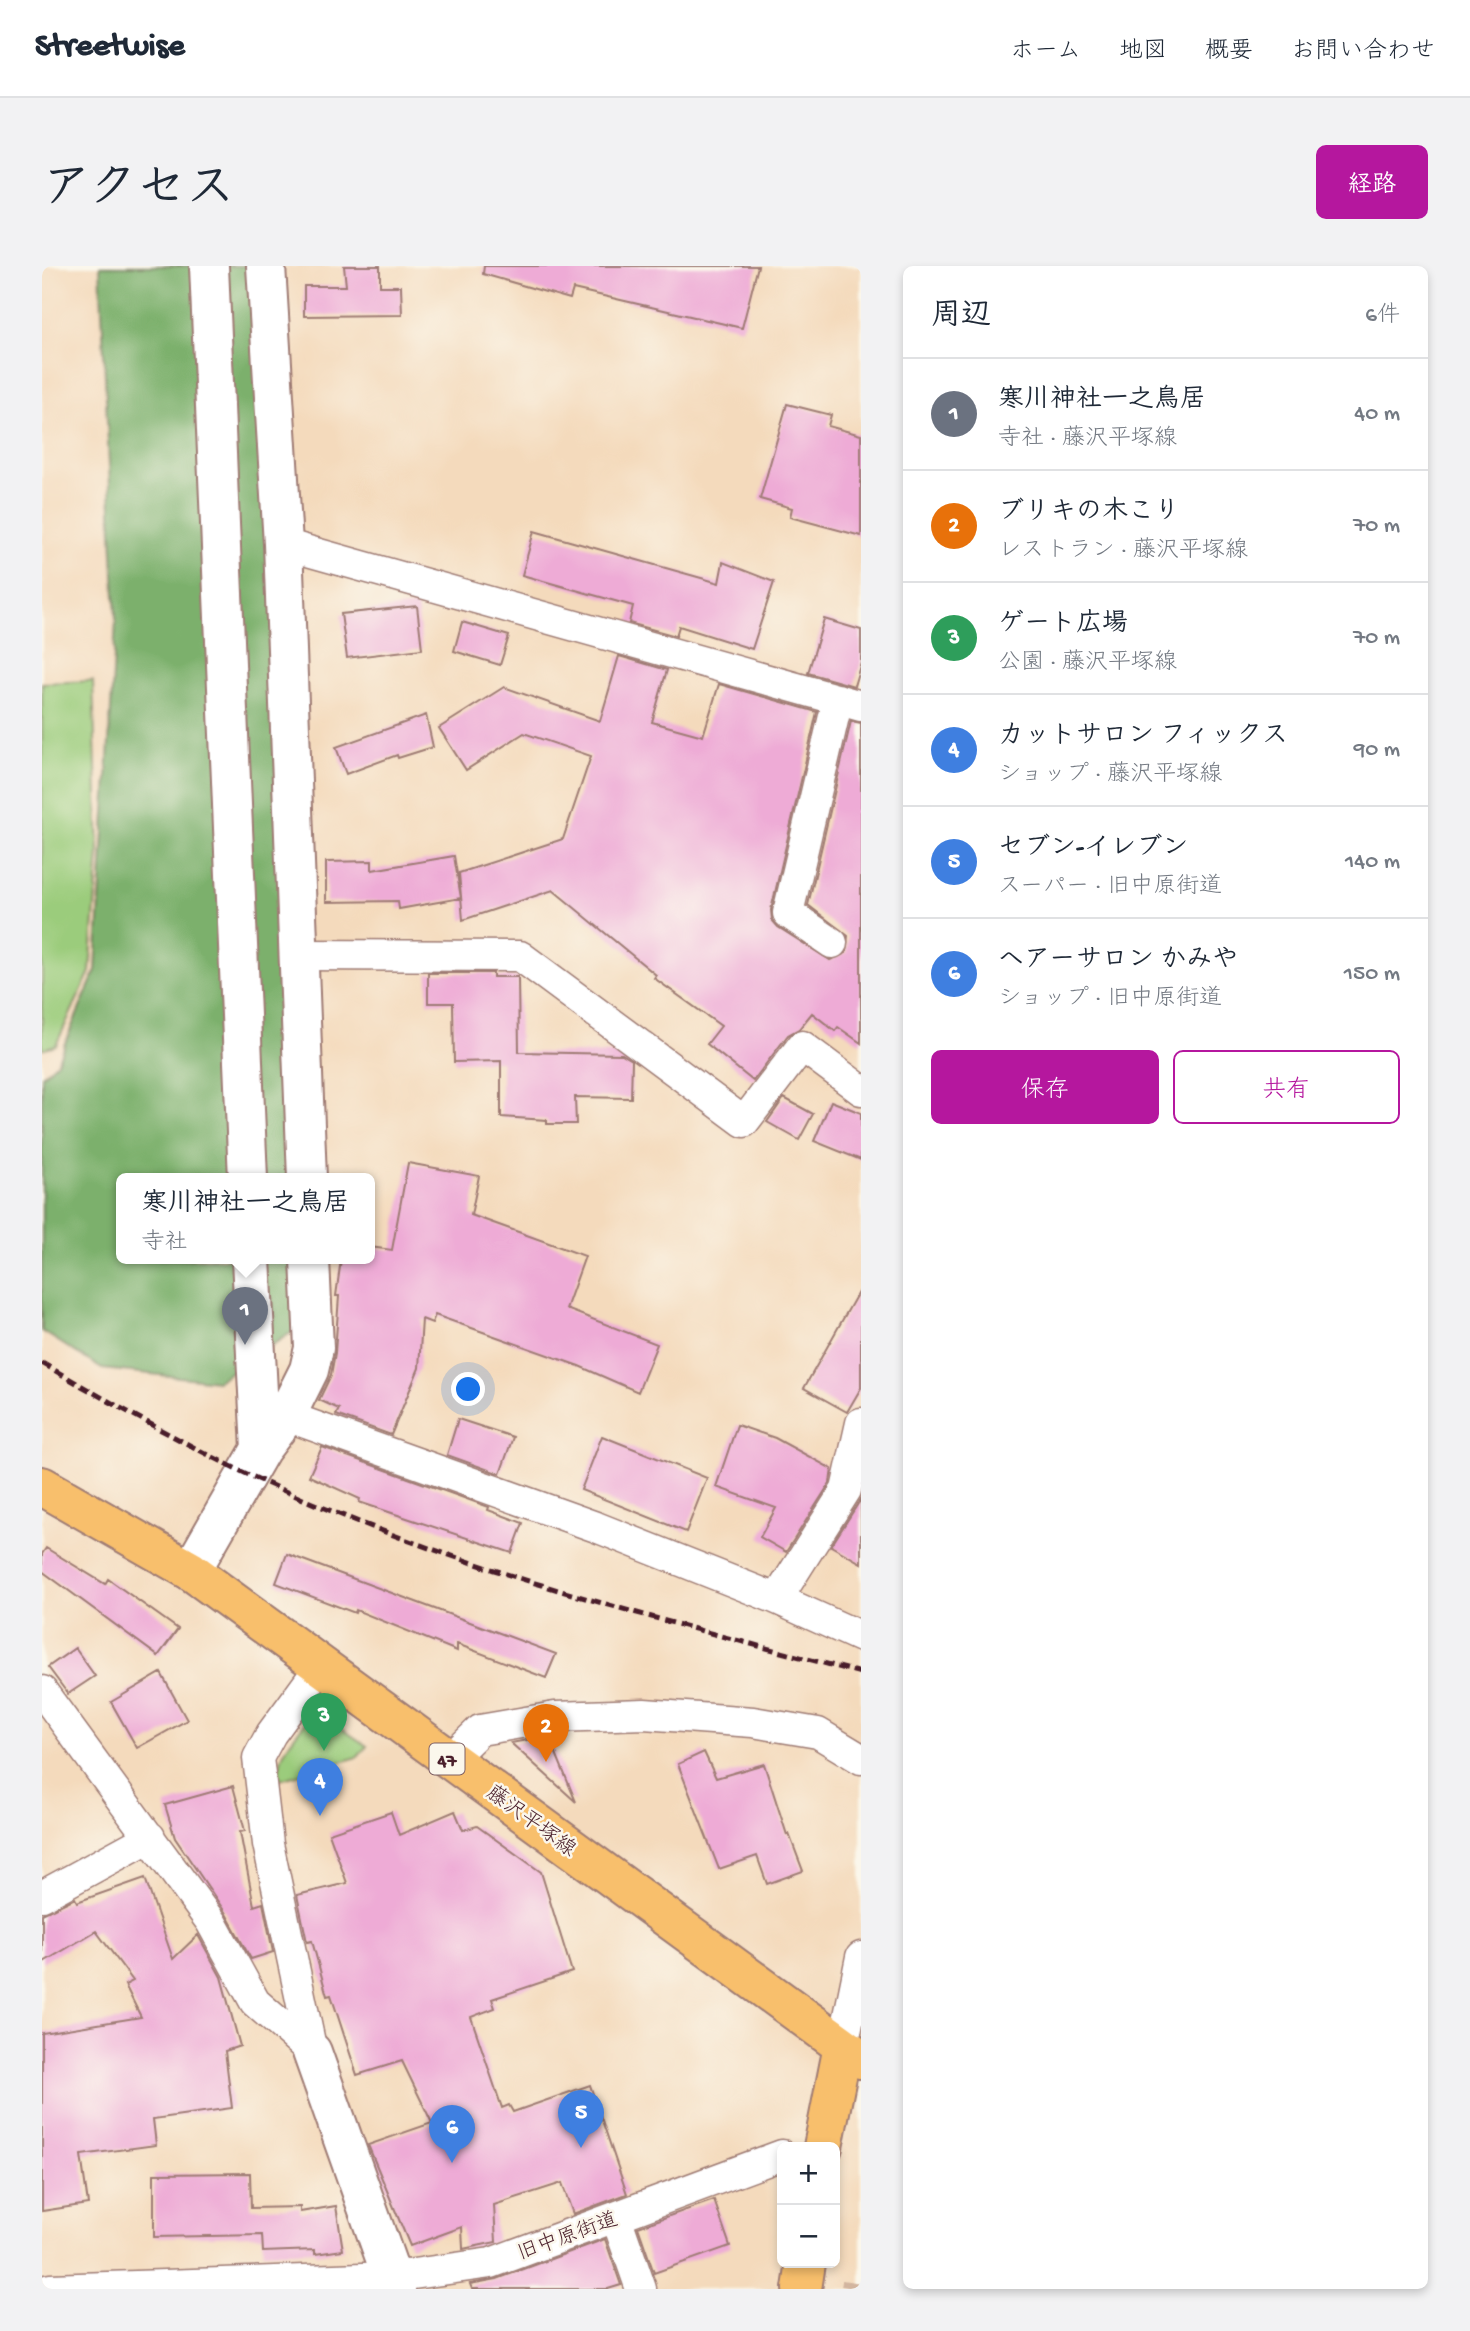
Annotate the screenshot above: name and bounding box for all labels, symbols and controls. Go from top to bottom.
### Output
text: Streetwise [35,29,185,67]
text: ホーム [1010,38,1081,67]
text: 地図 [1119,38,1167,67]
text: 概要 [1205,38,1253,67]
text: お問い合わせ [1291,38,1435,67]
button: 経路 [1316,145,1428,219]
text: アクセス [42,163,235,221]
text: 周辺 [931,300,991,335]
text: 6件 [1365,303,1400,330]
text: 寒川神社一之鳥居 [998,386,1206,417]
text: 1 [949,401,959,428]
text: 40 m [1354,401,1400,428]
text: 寺社 · 藤沢平塚線 [998,426,1177,453]
text: ブリキの木こり [998,498,1180,529]
text: 2 [948,513,960,540]
text: 70 m [1353,513,1400,540]
text: レストラン · 藤沢平塚線 [998,538,1248,565]
text: ゲート広場 [998,610,1128,641]
text: 3 [948,625,960,652]
text: 70 m [1353,625,1400,652]
text: 公園 · 藤沢平塚線 [998,650,1177,677]
text: カットサロン フィックス [998,722,1288,753]
text: 4 [949,737,959,764]
text: 90 m [1354,737,1400,764]
text: ショップ · 藤沢平塚線 [998,762,1222,789]
text: セブン-イレブン [998,834,1188,865]
text: 5 [948,849,960,876]
text: 140 m [1345,849,1400,876]
text: スーパー · 旧中原街道 [998,874,1222,901]
text: ヘアーサロン かみや [998,946,1238,977]
text: 6 [948,961,960,988]
text: 150 m [1344,961,1400,988]
text: ショップ · 旧中原街道 [998,986,1222,1013]
button: 保存 [931,1050,1159,1124]
button: 共有 [1173,1050,1400,1124]
popup [116,1173,375,1264]
text: 寒川神社一之鳥居 [141,1190,350,1221]
text: 寺社 [141,1230,187,1257]
pin: 1 [222,1287,268,1345]
your location [451,1372,485,1406]
pin: 3 [301,1693,347,1751]
pin: 2 [523,1704,569,1762]
road number: 47 [430,1744,464,1774]
pin: 4 [297,1758,343,1816]
street label: 藤沢平塚線 [480,1780,581,1864]
pin: 5 [558,2090,604,2148]
pin: 6 [429,2105,475,2163]
map controls [777,2142,840,2268]
button: + [777,2142,840,2205]
button: − [777,2205,840,2268]
street label: 旧中原街道 [514,2207,622,2268]

